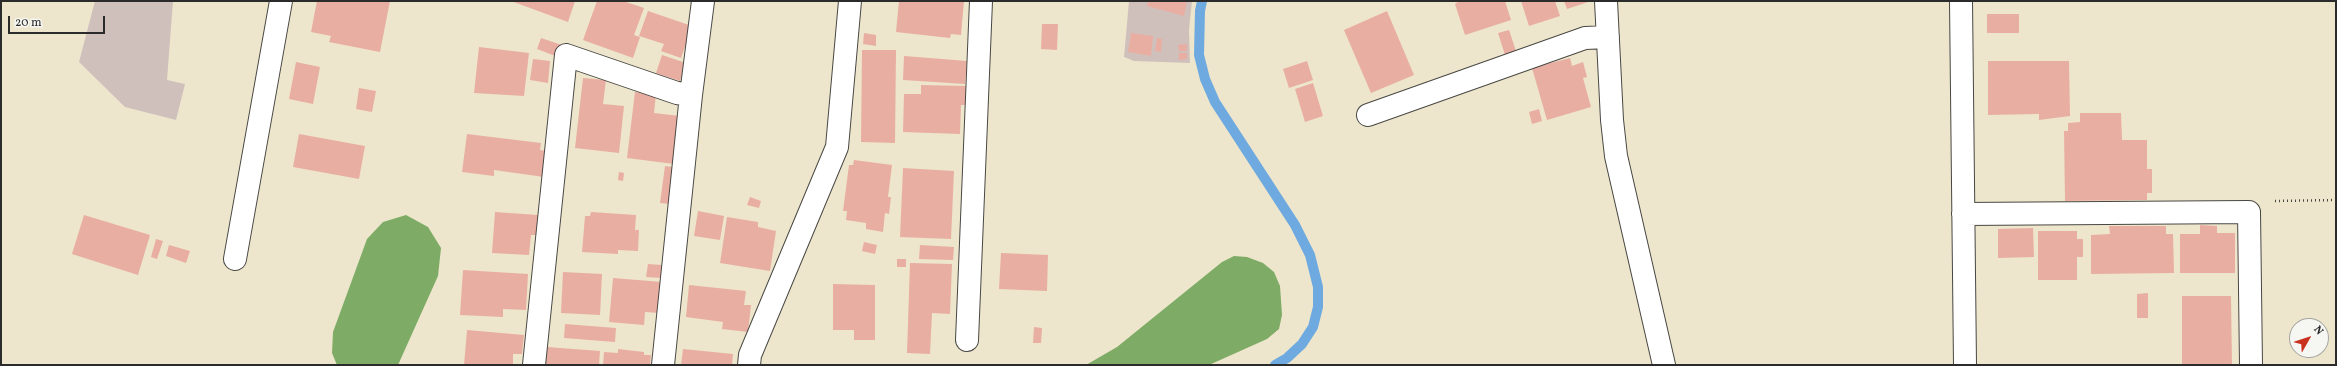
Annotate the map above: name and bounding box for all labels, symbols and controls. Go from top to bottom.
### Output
scale bar [10,8,107,34]
text: 20 m [15,15,42,31]
north arrow [2289,318,2329,358]
text: N [2310,323,2326,339]

